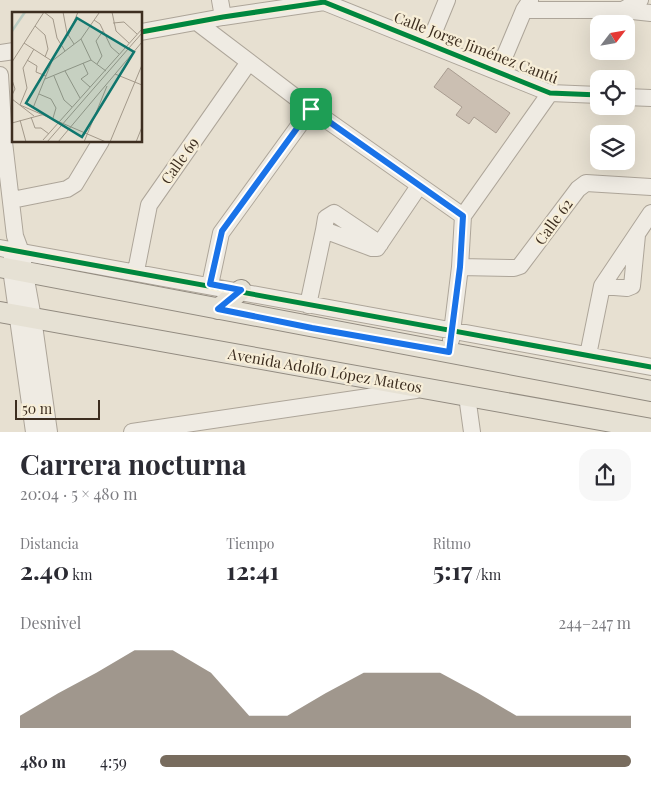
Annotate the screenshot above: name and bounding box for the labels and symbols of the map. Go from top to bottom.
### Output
street label: Calle Jorge Jiménez Cantú [391,6,562,88]
inset map [12,12,142,142]
north arrow [590,15,635,60]
pin [290,88,332,130]
street label: Calle 69 [156,133,203,188]
street label: Calle 62 [530,194,577,249]
street label: Avenida Adolfo López Mateos [226,343,424,397]
scale bar [15,397,100,420]

